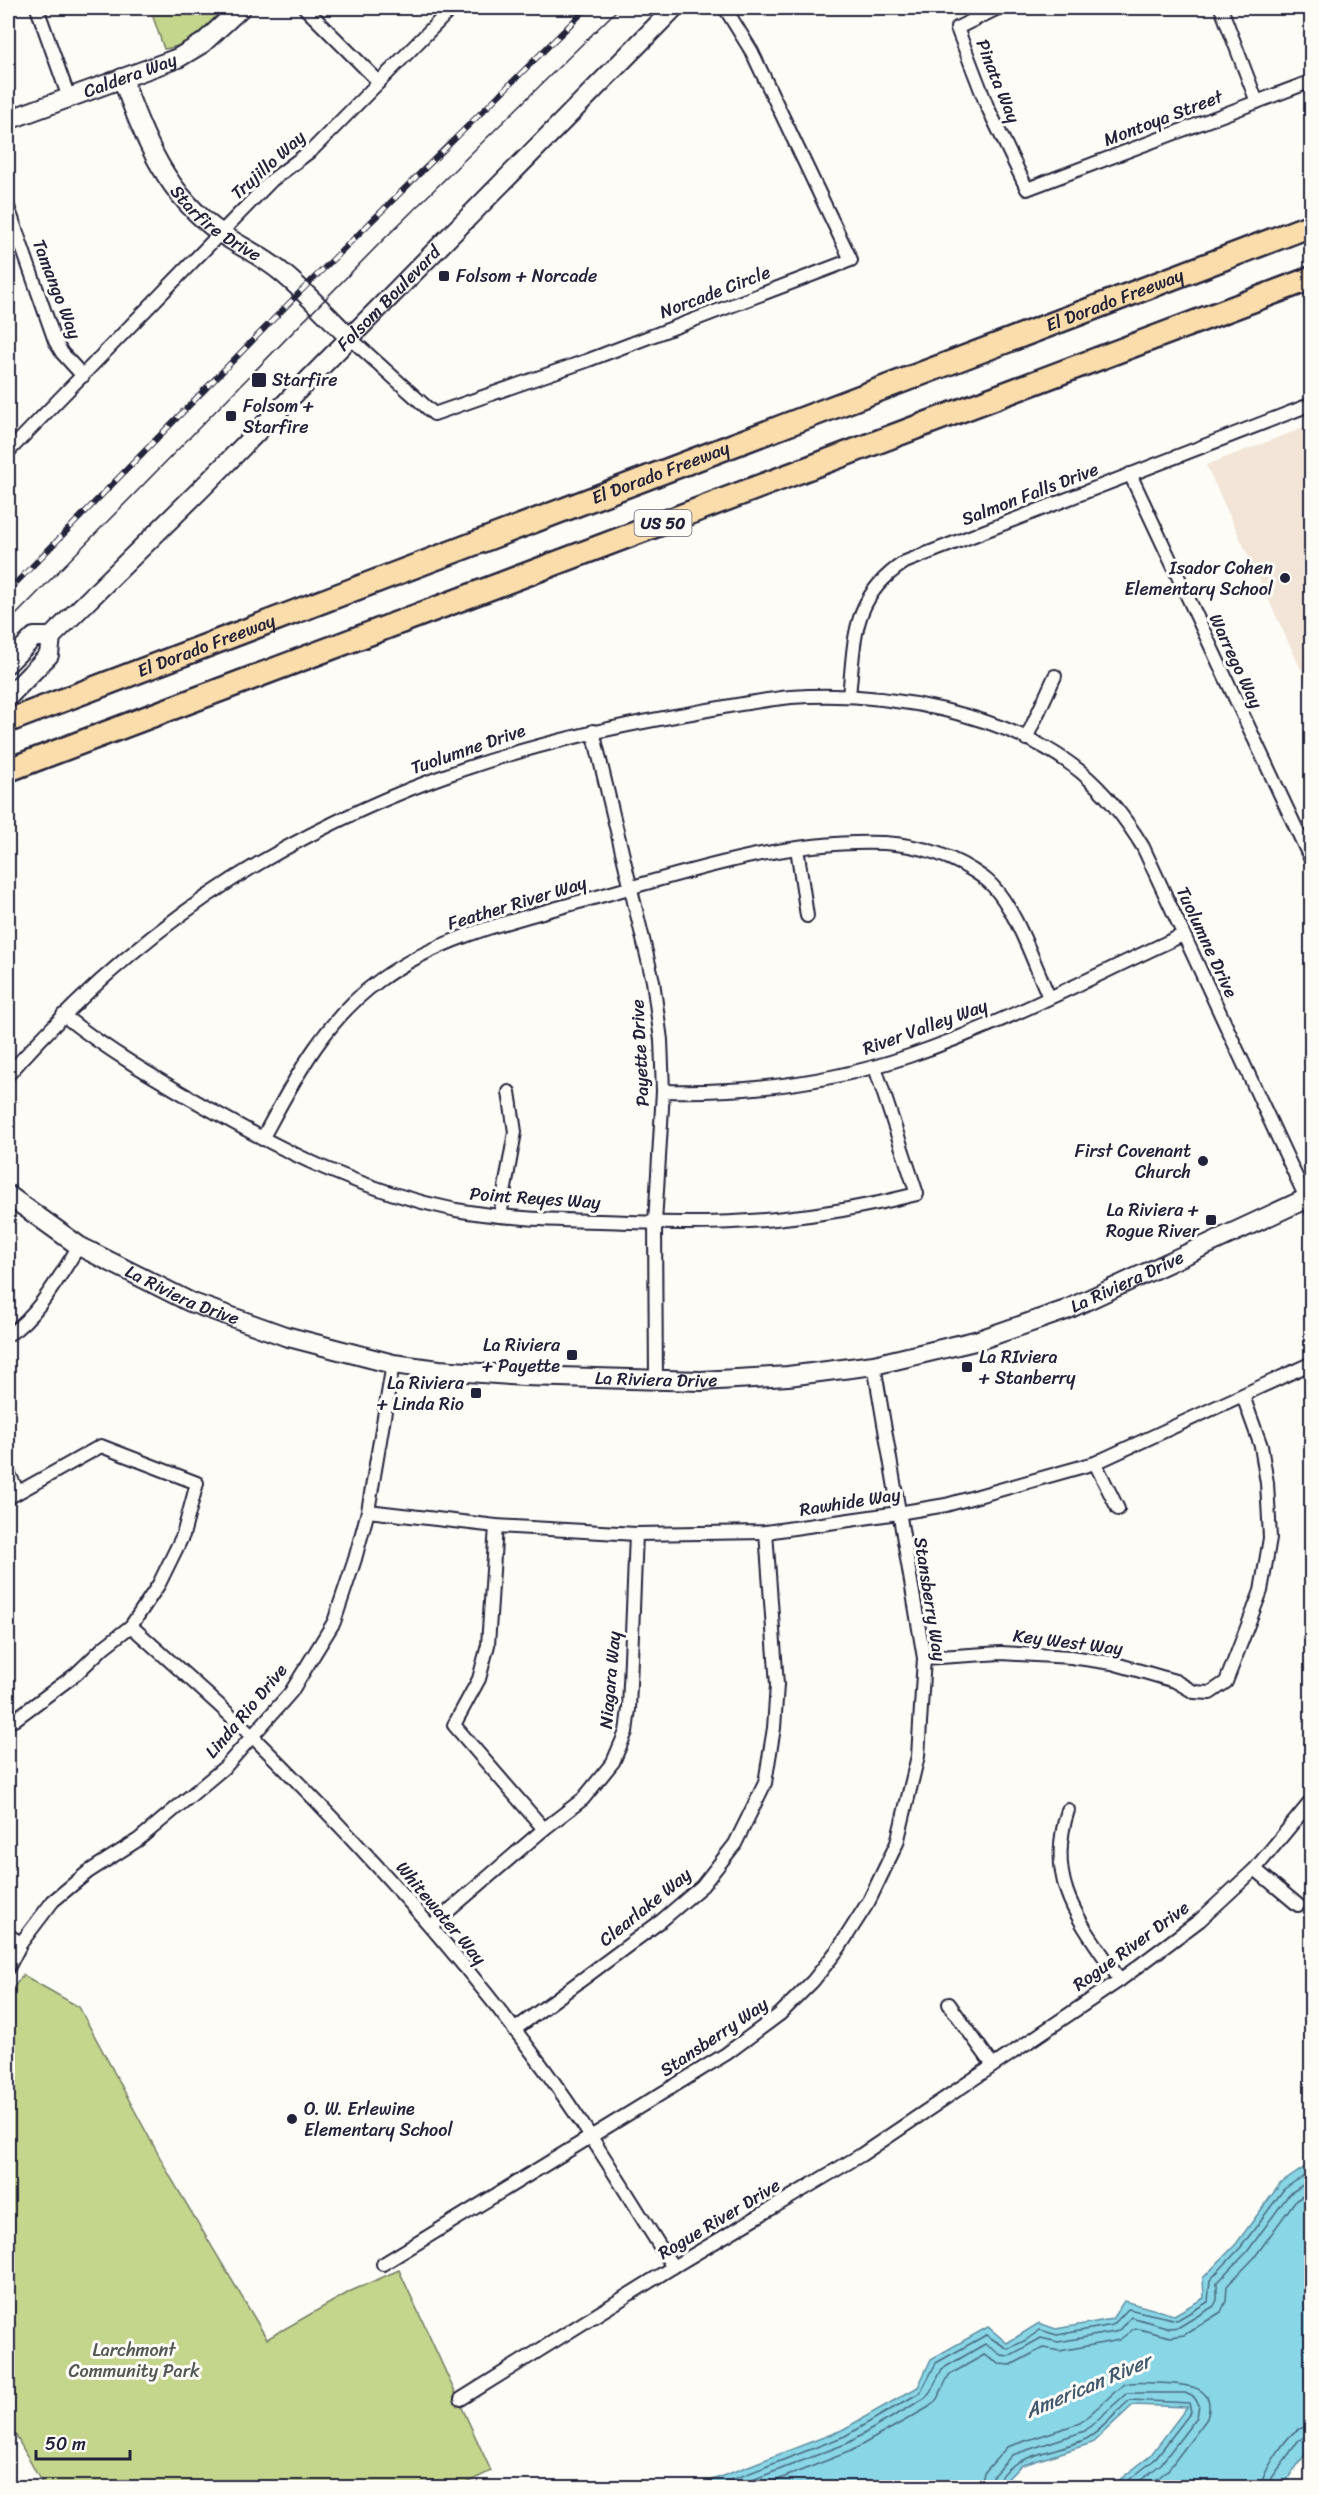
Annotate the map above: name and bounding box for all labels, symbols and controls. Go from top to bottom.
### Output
street label: Pinata Way [967,34,1030,129]
street label: Caldera Way [79,43,182,107]
street label: Montoya Street [1099,80,1228,155]
street label: Trujillo Way [223,122,314,208]
street label: Starfire Drive [161,177,268,270]
street label: Tamango Way [23,234,91,344]
street label: Folsom Boulevard [329,237,450,359]
street label: Norcade Circle [655,256,775,328]
street label: El Dorado Freeway [1041,259,1189,341]
place label: Folsom + Norcade [456,260,597,292]
marker: Folsom + Norcade [437,269,451,283]
place label: Starfire [272,364,338,396]
marker: Starfire [250,371,268,389]
place label: Folsom + Starfire [243,390,314,443]
marker: Folsom + Starfire [224,409,238,423]
street label: El Dorado Freeway [587,432,735,514]
street label: Salmon Falls Drive [957,453,1103,535]
road number: US 50 [634,510,692,536]
place label: Isador Cohen Elementary School [1124,552,1274,605]
marker: Isador Cohen Elementary School [1278,571,1292,585]
street label: El Dorado Freeway [132,604,281,686]
street label: Warrego Way [1200,608,1272,715]
street label: Tuolumne Drive [406,714,530,784]
street label: Feather River Way [443,866,591,939]
street label: Tuolumne Drive [1167,881,1247,1003]
street label: River Valley Way [858,989,993,1064]
street label: Payette Drive [621,998,659,1108]
place label: First Covenant Church [1075,1135,1191,1188]
marker: First Covenant Church [1196,1154,1210,1168]
street label: Point Reyes Way [469,1177,602,1219]
place label: La Riviera + Rogue River [1106,1194,1201,1247]
marker: La Riviera + Rogue River [1204,1213,1218,1227]
street label: La Riviera Drive [1065,1241,1189,1322]
street label: La Riviera Drive [119,1256,244,1334]
place label: La Riviera + Payette [481,1329,561,1382]
place label: La RIviera + Stanberry [978,1341,1076,1394]
marker: La Riviera + Payette [565,1348,579,1362]
marker: La RIviera + Stanberry [960,1360,974,1374]
street label: La Riviera Drive [594,1362,718,1397]
place label: La Riviera + Linda Rio [376,1367,465,1420]
marker: La Riviera + Linda Rio [469,1386,483,1400]
street label: Rawhide Way [797,1478,903,1526]
street label: Stansberry Way [904,1535,956,1664]
street label: Key West Way [1011,1619,1125,1665]
street label: Niagara Way [590,1629,630,1730]
street label: Linda Rio Drive [196,1656,296,1766]
street label: Whitewater Way [388,1854,495,1973]
street label: Clearlake Way [591,1859,699,1955]
street label: Rogue River Drive [1066,1892,1196,2000]
street label: Stansberry Way [653,1988,775,2085]
place label: O. W. Erlewine Elementary School [304,2093,453,2146]
marker: O. W. Erlewine Elementary School [285,2112,299,2126]
street label: Rogue River Drive [651,2170,787,2268]
park label: Larchmont Community Park [68,2334,200,2387]
water label: American River [1019,2342,1160,2429]
scale bar [36,2423,130,2461]
text: 50 m [45,2428,86,2460]

